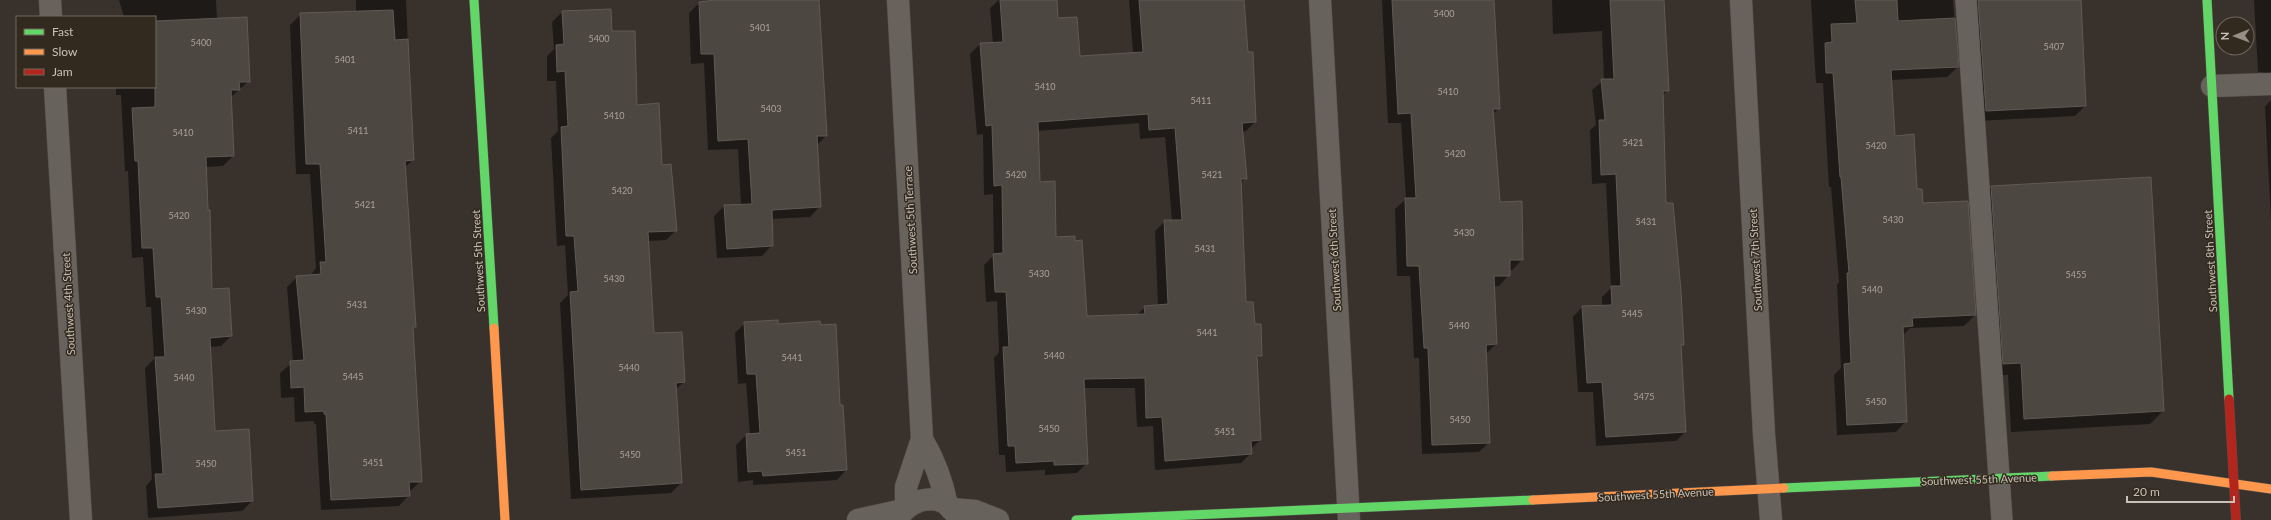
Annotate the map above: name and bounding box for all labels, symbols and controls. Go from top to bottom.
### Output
house number: 5400 [1434,8,1454,19]
legend [16,16,156,88]
north arrow [2215,16,2255,56]
house number: 5401 [750,22,770,33]
text: Fast [52,24,74,39]
text: N [2218,32,2231,41]
house number: 5400 [589,33,609,44]
house number: 5400 [191,37,211,48]
house number: 5407 [2044,41,2064,52]
text: Slow [52,44,78,59]
house number: 5401 [335,54,355,65]
text: Jam [52,64,73,79]
house number: 5410 [1035,81,1055,92]
house number: 5410 [1438,86,1458,97]
house number: 5411 [1191,95,1211,106]
house number: 5403 [761,103,781,114]
house number: 5410 [604,110,624,121]
house number: 5411 [348,125,368,136]
house number: 5410 [173,127,193,138]
house number: 5421 [1623,137,1643,148]
house number: 5420 [1866,140,1886,151]
house number: 5420 [1445,148,1465,159]
street label: Southwest 5th Terrace [901,165,919,275]
house number: 5420 [1006,169,1026,180]
house number: 5421 [1202,169,1222,180]
house number: 5420 [612,185,632,196]
house number: 5421 [355,199,375,210]
street label: Southwest 6th Street [1325,208,1343,312]
street label: Southwest 7th Street [1746,208,1764,312]
street label: Southwest 5th Street [469,209,487,313]
street label: Southwest 8th Street [2201,209,2219,313]
house number: 5420 [169,210,189,221]
house number: 5430 [1883,214,1903,225]
house number: 5431 [1636,216,1656,227]
house number: 5430 [1454,227,1474,238]
house number: 5431 [1195,243,1215,254]
street label: Southwest 4th Street [59,252,77,356]
house number: 5430 [1029,268,1049,279]
house number: 5455 [2066,269,2086,280]
house number: 5430 [604,273,624,284]
house number: 5440 [1862,284,1882,295]
house number: 5431 [347,299,367,310]
house number: 5430 [186,305,206,316]
house number: 5445 [1622,308,1642,319]
house number: 5440 [1449,320,1469,331]
house number: 5441 [1197,327,1217,338]
house number: 5440 [1044,350,1064,361]
house number: 5441 [782,352,802,363]
house number: 5440 [619,362,639,373]
house number: 5445 [343,371,363,382]
house number: 5440 [174,372,194,383]
house number: 5475 [1634,391,1654,402]
house number: 5450 [1866,396,1886,407]
house number: 5450 [1450,414,1470,425]
house number: 5450 [1039,423,1059,434]
house number: 5451 [1215,426,1235,437]
house number: 5451 [786,447,806,458]
house number: 5450 [620,449,640,460]
house number: 5451 [363,457,383,468]
house number: 5450 [196,458,216,469]
street label: Southwest 55th Avenue [1921,470,2037,488]
scale bar [2127,478,2234,504]
street label: Southwest 55th Avenue [1598,484,1714,504]
text: 20 m [2133,484,2160,499]

